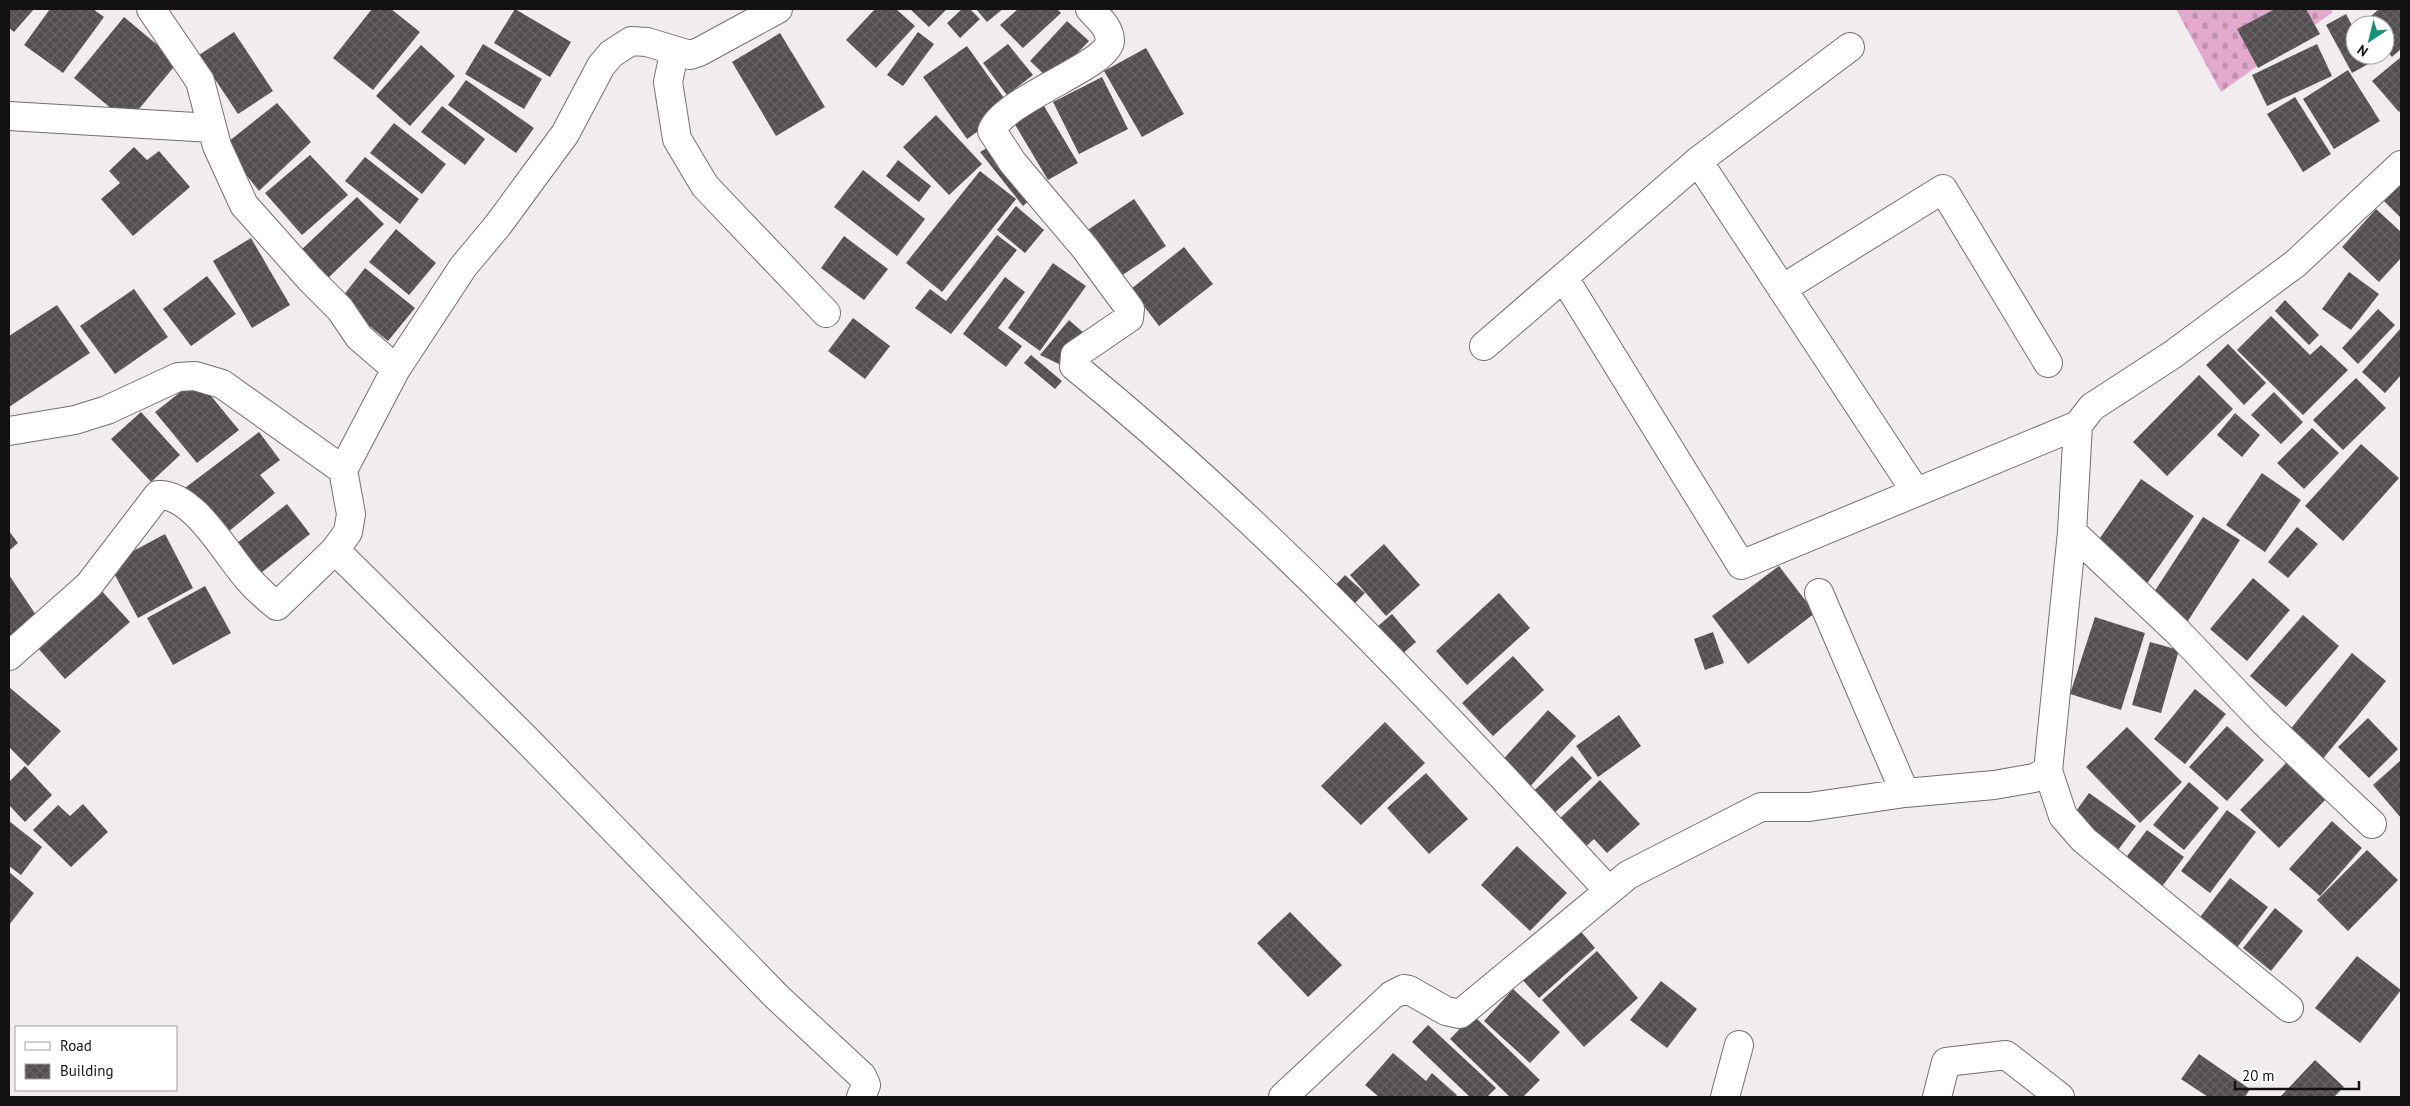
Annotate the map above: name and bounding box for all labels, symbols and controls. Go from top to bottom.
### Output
north arrow [2345,15,2395,65]
text: N [2354,41,2371,61]
legend [15,1026,178,1091]
text: Road [60,1036,92,1055]
scale bar [2235,1058,2359,1090]
text: Building [60,1061,114,1080]
text: 20 m [2242,1066,2275,1085]

